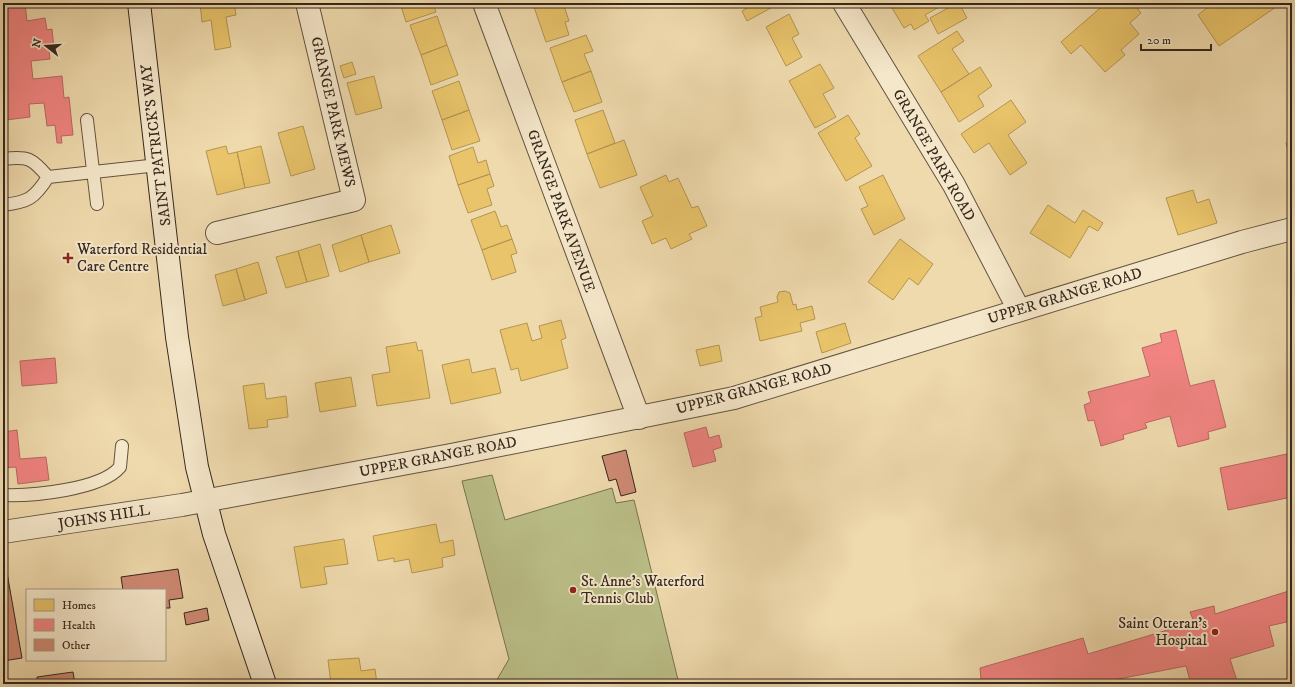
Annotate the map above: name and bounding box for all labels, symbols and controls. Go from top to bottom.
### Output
north arrow [26,26,66,66]
scale bar [1141,26,1211,52]
text: 20 m [1147,33,1171,48]
street label: GRANGE PARK MEWS [306,35,360,189]
text: N [29,37,45,50]
street label: SAINT PATRICK'S WAY [137,63,175,227]
street label: GRANGE PARK ROAD [888,86,980,224]
street label: GRANGE PARK AVENUE [523,127,599,295]
place label: Waterford Residential Care Centre [76,240,207,276]
marker: Waterford Residential Care Centre [62,252,74,264]
street label: UPPER GRANGE ROAD [986,263,1144,329]
street label: UPPER GRANGE ROAD [674,359,834,419]
street label: UPPER GRANGE ROAD [357,432,519,482]
street label: JOHNS HILL [55,500,151,534]
place label: St. Anne's Waterford Tennis Club [581,572,705,608]
marker: St. Anne's Waterford Tennis Club [568,585,578,595]
legend [26,589,166,661]
text: Homes [62,598,96,613]
place label: Saint Otteran's Hospital [1118,614,1207,650]
text: Health [62,618,96,633]
marker: Saint Otteran's Hospital [1210,627,1220,637]
text: Other [62,638,91,653]

